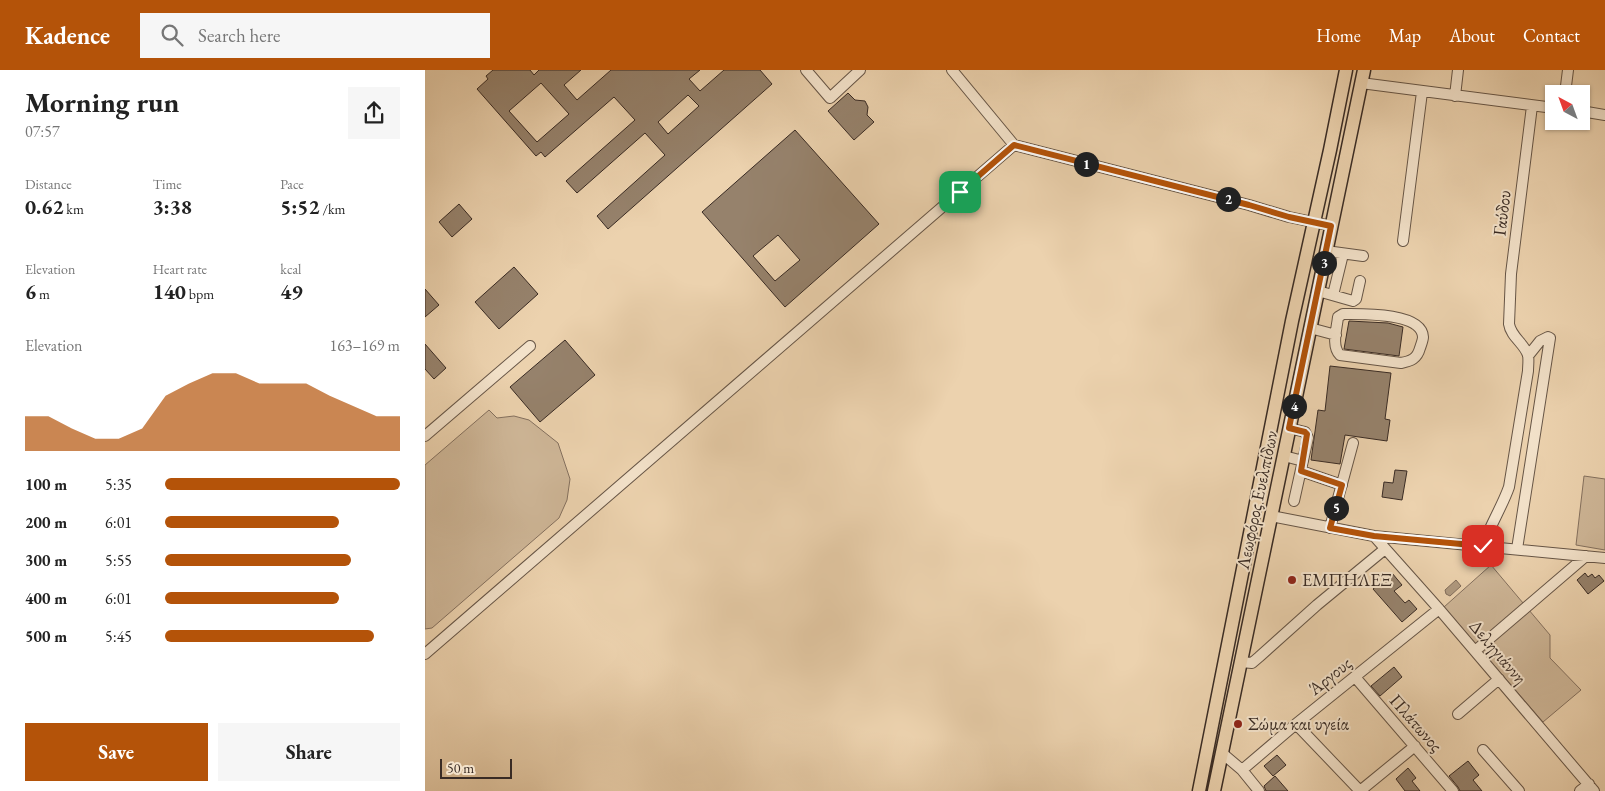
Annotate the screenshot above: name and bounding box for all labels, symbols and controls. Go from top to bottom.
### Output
search box [140,13,490,58]
text: Kadence [25,20,110,51]
icon: search [158,21,186,49]
text: Search here [198,23,281,48]
text: Home [1316,24,1361,47]
text: Map [1389,24,1421,47]
text: About [1449,24,1495,47]
text: Contact [1523,24,1580,47]
text: Morning run [25,84,179,120]
north arrow [1545,85,1590,130]
map controls [1545,85,1590,130]
button: share [348,87,400,139]
text: 07:57 [25,121,60,142]
pin: 1 [1073,152,1099,176]
text: 1 [1083,155,1090,173]
pin [939,171,981,213]
text: Distance [25,175,72,193]
text: Time [153,175,182,193]
text: Pace [280,175,304,193]
icon: arrive [946,178,974,206]
pin: 2 [1215,186,1241,212]
street label: Γαύδου [1487,189,1516,237]
text: 2 [1225,190,1232,208]
text: 0.62 [25,193,64,220]
text: 3:38 [153,193,192,220]
text: 5:52 [280,193,320,220]
text: km [64,200,84,218]
text: /km [320,200,345,218]
pin: 3 [1311,250,1337,276]
text: 3 [1321,254,1328,272]
text: Elevation [25,260,75,278]
text: Heart rate [153,260,207,278]
text: kcal [280,260,301,278]
text: 6 [25,278,36,305]
text: 140 [153,278,186,305]
text: 49 [280,278,303,305]
text: m [36,285,50,303]
text: bpm [186,285,214,303]
text: Elevation [25,335,83,356]
text: 163–169 m [329,335,400,356]
pin: 4 [1281,394,1307,418]
text: 4 [1291,397,1298,415]
street label: Λεωφόρος Ευελπίδων [1230,428,1282,572]
text: 100 m [25,474,67,495]
text: 5:35 [105,474,132,495]
pin: 5 [1323,496,1349,520]
text: 5 [1333,499,1340,517]
text: 200 m [25,512,67,533]
text: 6:01 [105,512,132,533]
pin [1462,525,1504,567]
icon: check [1469,532,1497,560]
text: 300 m [25,550,67,571]
text: 5:55 [105,550,132,571]
place label: ΕΜΠΗΛΕΞ [1302,568,1392,591]
marker: ΕΜΠΗΛΕΞ [1286,574,1298,586]
text: 400 m [25,588,67,609]
text: 6:01 [105,588,132,609]
street label: Δεληγιάννη [1465,614,1532,689]
text: 500 m [25,626,67,647]
text: 5:45 [105,626,132,647]
street label: Άργους [1303,651,1356,701]
street label: Πλάτωνος [1385,689,1448,757]
place label: Σώμα και υγεία [1248,712,1350,735]
marker: Σώμα και υγεία [1232,718,1244,730]
button: Save [25,723,208,781]
button: Share [218,723,400,781]
scale bar [440,756,513,779]
text: 50 m [447,759,474,777]

